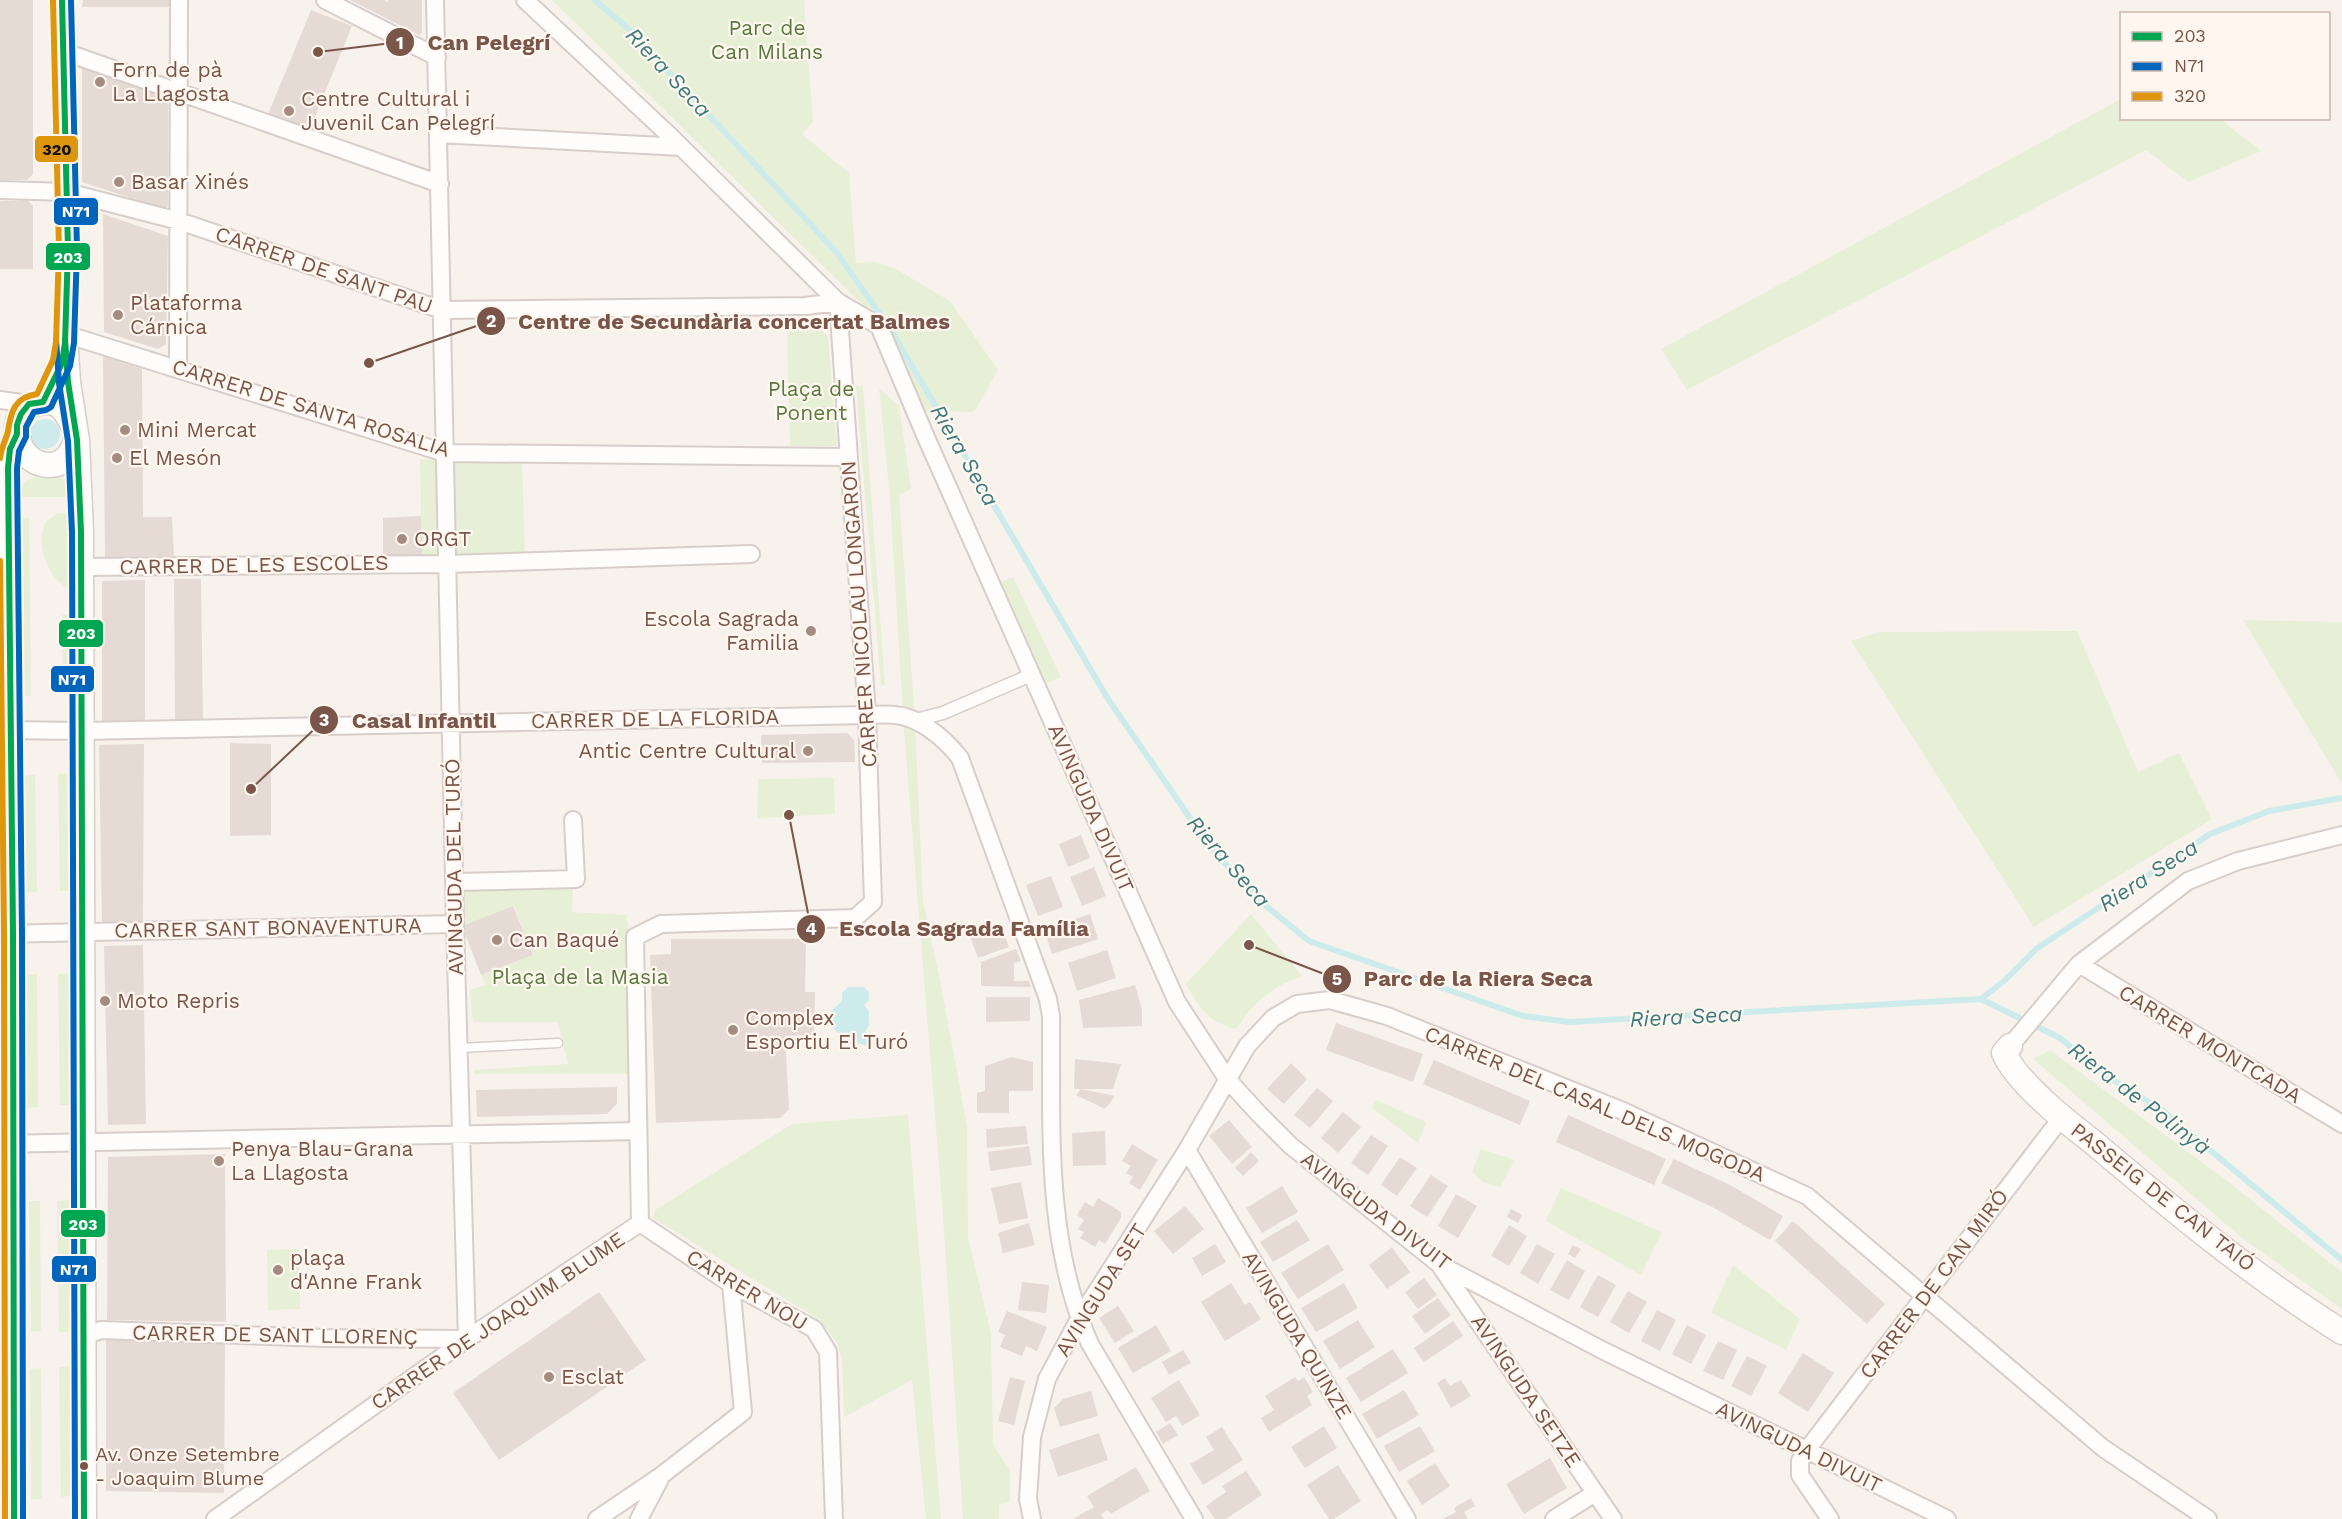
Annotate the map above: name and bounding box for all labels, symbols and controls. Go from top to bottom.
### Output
legend [2120,12,2330,120]
park label: Parc de Can Milans [711,15,823,64]
callout: Can Pelegrí [385,22,562,62]
water label: Riera Seca [621,22,716,122]
text: 203 [2174,25,2206,46]
text: Can Pelegrí [428,30,551,55]
text: 1 [396,32,404,53]
text: N71 [2174,55,2204,76]
place label: Forn de pà La Llagosta [112,57,230,106]
marker: Forn de pà La Llagosta [93,75,107,89]
text: 320 [2174,85,2206,106]
place label: Centre Cultural i Juvenil Can Pelegrí [301,86,496,135]
marker: Centre Cultural i Juvenil Can Pelegrí [282,104,296,118]
line badge: 320 [34,135,79,163]
text: 320 [42,140,72,159]
place label: Basar Xinés [131,169,249,194]
marker: Basar Xinés [112,175,126,189]
line badge: N71 [53,197,99,226]
text: N71 [62,202,90,221]
street label: CARRER DE SANT PAU [212,221,436,319]
line badge: 203 [45,242,91,271]
text: 203 [53,248,83,267]
place label: Plataforma Cárnica [130,290,242,339]
callout: Centre de Secundària concertat Balmes [476,301,962,341]
marker: Plataforma Cárnica [111,308,125,322]
text: Centre de Secundària concertat Balmes [518,309,950,334]
text: 2 [486,310,496,331]
street label: CARRER DE SANTA ROSALIA [169,353,453,462]
park label: Plaça de Ponent [768,376,854,425]
water label: Riera Seca [925,400,1004,510]
place label: Mini Mercat [137,417,257,442]
marker: Mini Mercat [118,423,132,437]
place label: El Mesón [129,445,222,470]
marker: El Mesón [110,451,124,465]
street label: CARRER NICOLAU LONGARON [835,460,882,768]
place label: ORGT [414,526,472,551]
marker: ORGT [395,532,409,546]
street label: CARRER DE LES ESCOLES [119,550,389,579]
place label: Escola Sagrada Familia [644,606,799,655]
line badge: 203 [58,619,104,648]
text: 203 [66,624,96,643]
marker: Escola Sagrada Familia [804,624,818,638]
line badge: N71 [50,665,95,693]
text: N71 [58,670,86,689]
callout: Casal Infantil [309,700,508,740]
street label: CARRER DE LA FLORIDA [531,704,780,733]
text: Casal Infantil [352,708,497,733]
text: 3 [319,709,329,730]
street label: AVINGUDA DIVUIT [1043,720,1140,896]
place label: Antic Centre Cultural [579,738,797,763]
marker: Antic Centre Cultural [801,744,815,758]
street label: AVINGUDA DEL TURÓ [439,758,468,976]
water label: Riera Seca [1182,810,1275,912]
water label: Riera Seca [2094,834,2203,917]
callout: Escola Sagrada Família [796,909,1101,949]
street label: CARRER SANT BONAVENTURA [114,912,422,943]
text: Escola Sagrada Família [839,916,1089,941]
text: 4 [805,918,817,939]
place label: Can Baqué [509,927,619,952]
marker: Can Baqué [490,933,504,947]
callout: Parc de la Riera Seca [1322,959,1605,999]
park label: Plaça de la Masia [491,964,669,989]
text: Parc de la Riera Seca [1363,966,1593,991]
text: 5 [1332,968,1342,989]
street label: CARRER MONTCADA [2114,979,2306,1108]
place label: Moto Repris [117,988,240,1013]
marker: Moto Repris [98,994,112,1008]
water label: Riera Seca [1629,1001,1743,1032]
place label: Complex Esportiu El Turó [745,1005,908,1054]
street label: CARRER DEL CASAL DELS MOGODA [1421,1020,1769,1187]
marker: Complex Esportiu El Turó [726,1023,740,1037]
water label: Riera de Polinyà [2064,1037,2216,1160]
street label: PASSEIG DE CAN TAIÓ [2066,1117,2260,1276]
place label: Penya Blau-Grana La Llagosta [231,1136,414,1185]
street label: AVINGUDA DIVUIT [1296,1146,1457,1275]
marker: Penya Blau-Grana La Llagosta [212,1154,226,1168]
street label: CARRER DE CAN MIRÓ [1854,1184,2013,1383]
line badge: 203 [60,1209,106,1238]
text: 203 [68,1215,98,1234]
street label: AVINGUDA SET [1050,1218,1152,1361]
street label: CARRER DE JOAQUIM BLUME [366,1226,629,1415]
street label: CARRER NOU [682,1244,812,1335]
place label: plaça d'Anne Frank [290,1245,422,1294]
street label: AVINGUDA QUINZE [1237,1246,1357,1423]
line badge: N71 [51,1255,97,1283]
text: N71 [60,1260,88,1279]
marker: plaça d'Anne Frank [271,1263,285,1277]
street label: AVINGUDA SETZE [1466,1310,1587,1472]
street label: CARRER DE SANT LLORENÇ [132,1320,418,1349]
place label: Esclat [561,1364,624,1389]
marker: Esclat [542,1370,556,1384]
street label: AVINGUDA DIVUIT [1712,1396,1887,1498]
place label: Av. Onze Setembre - Joaquim Blume [95,1442,280,1490]
marker: Av. Onze Setembre - Joaquim Blume [78,1460,90,1472]

